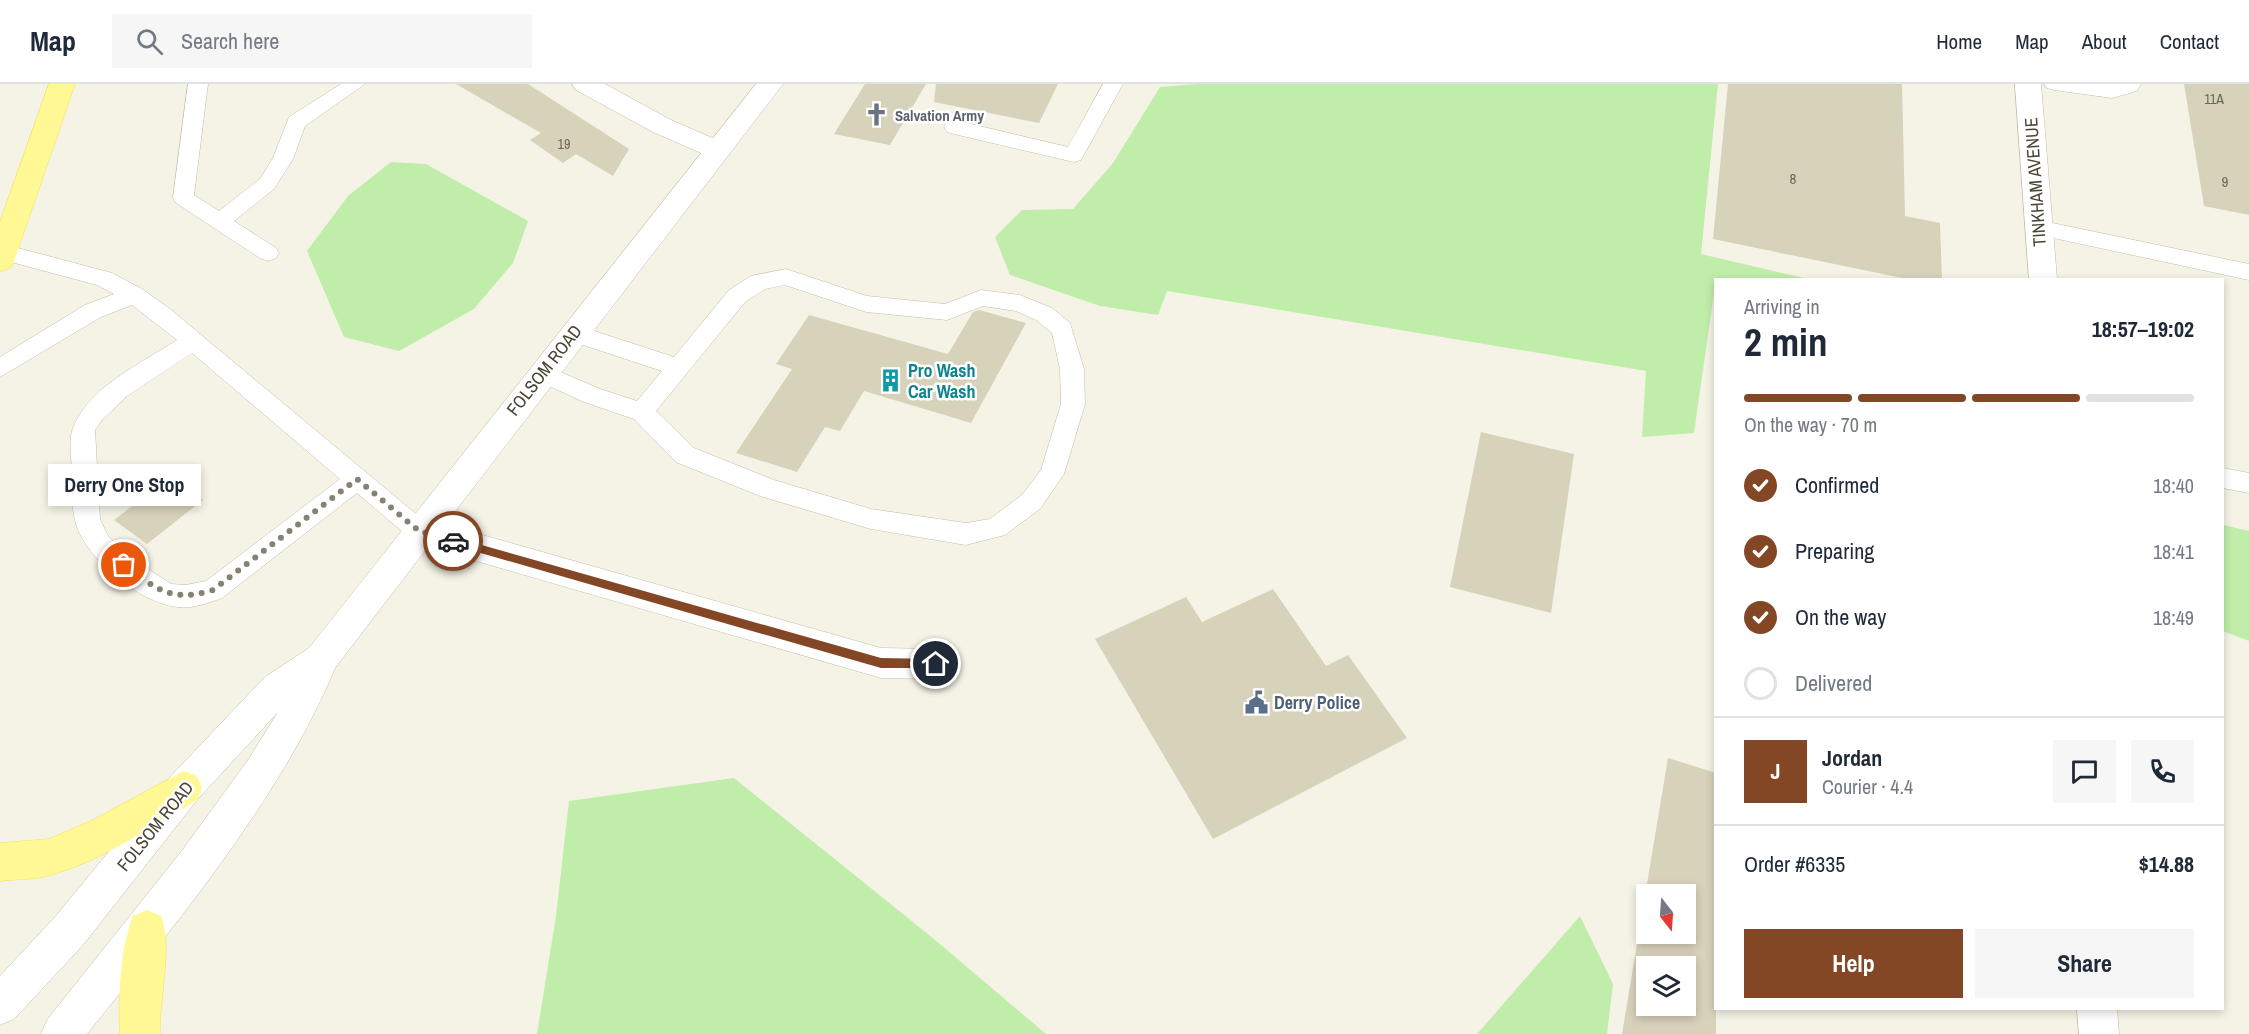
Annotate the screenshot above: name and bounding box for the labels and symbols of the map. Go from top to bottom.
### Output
house number: 11A [2204,90,2224,108]
church icon: Salvation Army [864,102,890,128]
place label: Salvation Army [895,105,984,126]
street label: TINKHAM AVENUE [2018,117,2052,247]
house number: 19 [558,135,570,153]
house number: 8 [1790,168,1797,189]
house number: 9 [2222,171,2229,192]
street label: FOLSOM ROAD [501,319,587,421]
place label: Pro Wash Car Wash [908,358,976,404]
building icon: Pro Wash Car Wash [877,367,903,393]
callout: Derry One Stop [48,463,201,505]
courier [423,511,483,571]
pin [98,539,149,590]
pin [910,638,961,689]
public building icon: Derry Police [1243,689,1269,715]
place label: Derry Police [1274,690,1360,715]
street label: FOLSOM ROAD [111,776,199,876]
north arrow [1636,884,1696,944]

